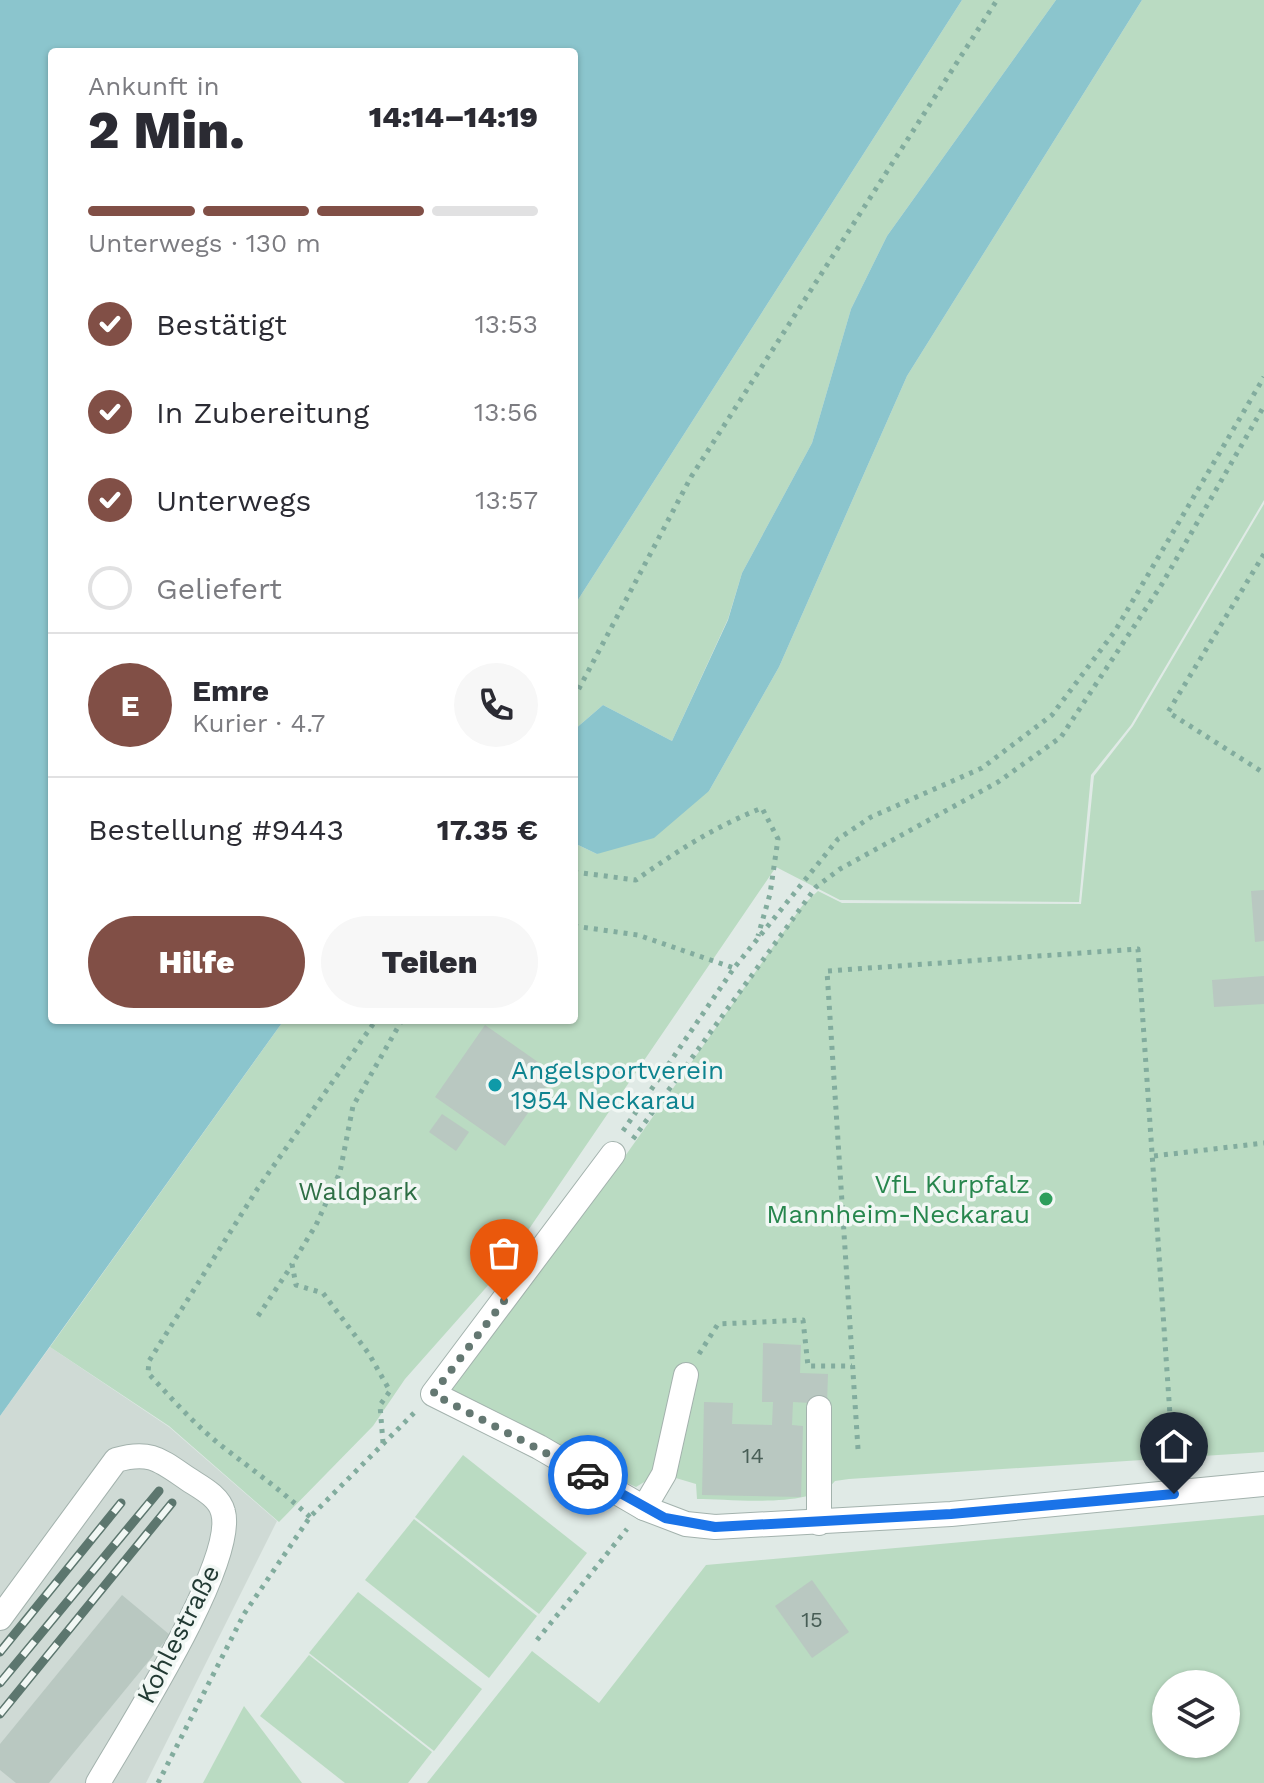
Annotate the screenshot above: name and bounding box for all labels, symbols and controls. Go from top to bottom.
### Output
text: Ankunft in [88,71,220,101]
text: 14:14–14:19 [369,99,538,134]
text: 2 Min. [88,100,245,161]
text: Unterwegs · 130 m [88,228,321,258]
icon: check [88,302,132,346]
text: Bestätigt [156,307,287,342]
text: 13:53 [475,309,538,339]
icon: check [88,390,132,434]
text: In Zubereitung [156,395,369,430]
text: 13:56 [474,397,538,427]
icon: check [88,478,132,522]
text: Unterwegs [156,483,311,518]
text: 13:57 [475,485,538,515]
text: Geliefert [156,571,282,606]
button: phone [454,663,538,747]
text: Emre [192,673,269,708]
text: E [121,688,139,723]
text: Kurier · 4.7 [192,708,325,738]
text: Bestellung #9443 [88,812,344,847]
text: 17.35 € [437,812,538,847]
button: Hilfe [88,916,305,1008]
button: Teilen [321,916,538,1008]
place label: Angelsportverein 1954 Neckarau [511,1055,724,1115]
marker: Angelsportverein 1954 Neckarau [486,1076,504,1094]
place label: VfL Kurpfalz Mannheim-Neckarau [766,1169,1030,1229]
park label: Waldpark [298,1176,418,1206]
marker: VfL Kurpfalz Mannheim-Neckarau [1037,1190,1055,1208]
pin [470,1219,538,1301]
icon: bag [482,1231,526,1275]
pin [1140,1412,1208,1494]
icon: home [1152,1424,1196,1468]
courier [548,1435,628,1515]
house number: 14 [742,1443,764,1468]
icon: car [566,1453,610,1497]
street label: Kohlestraße [130,1560,226,1708]
house number: 15 [801,1607,823,1632]
map controls [1152,1670,1240,1758]
button: layers [1152,1670,1240,1758]

